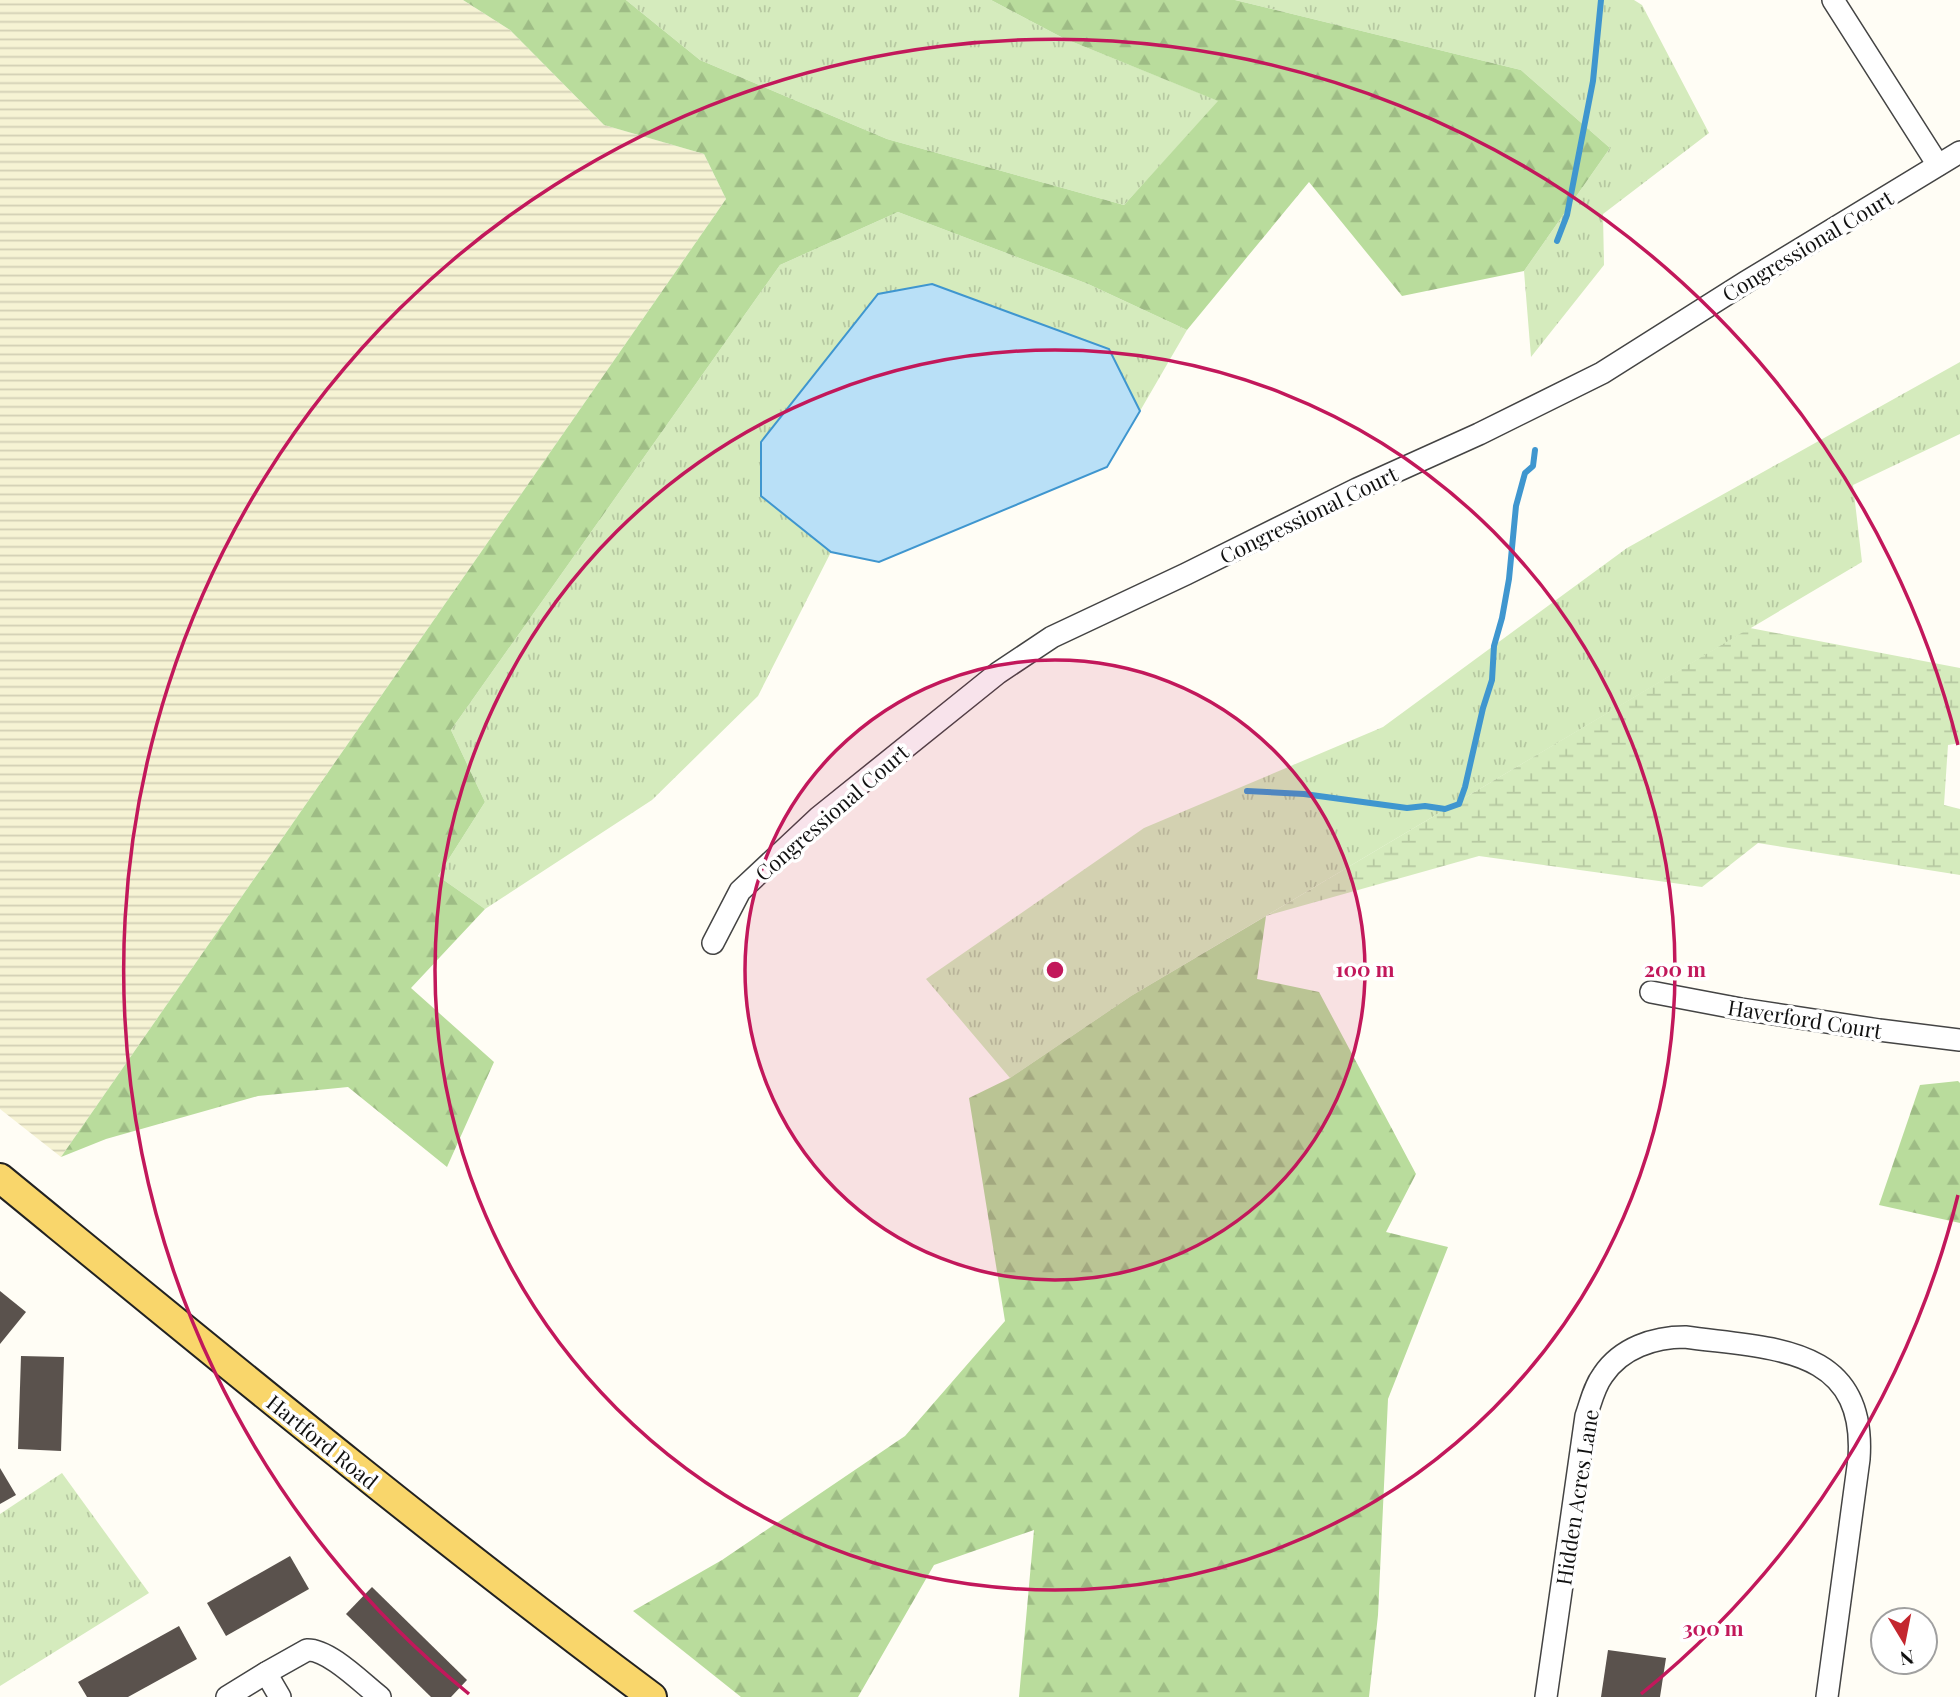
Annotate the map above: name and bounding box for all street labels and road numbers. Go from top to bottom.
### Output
street label: Congressional Court [1716,183,1898,307]
street label: Congressional Court [1214,459,1402,569]
street label: Congressional Court [748,737,914,886]
street label: Haverford Court [1726,992,1885,1044]
street label: Hartford Road [262,1388,384,1494]
street label: Hidden Acres Lane [1548,1407,1604,1587]

